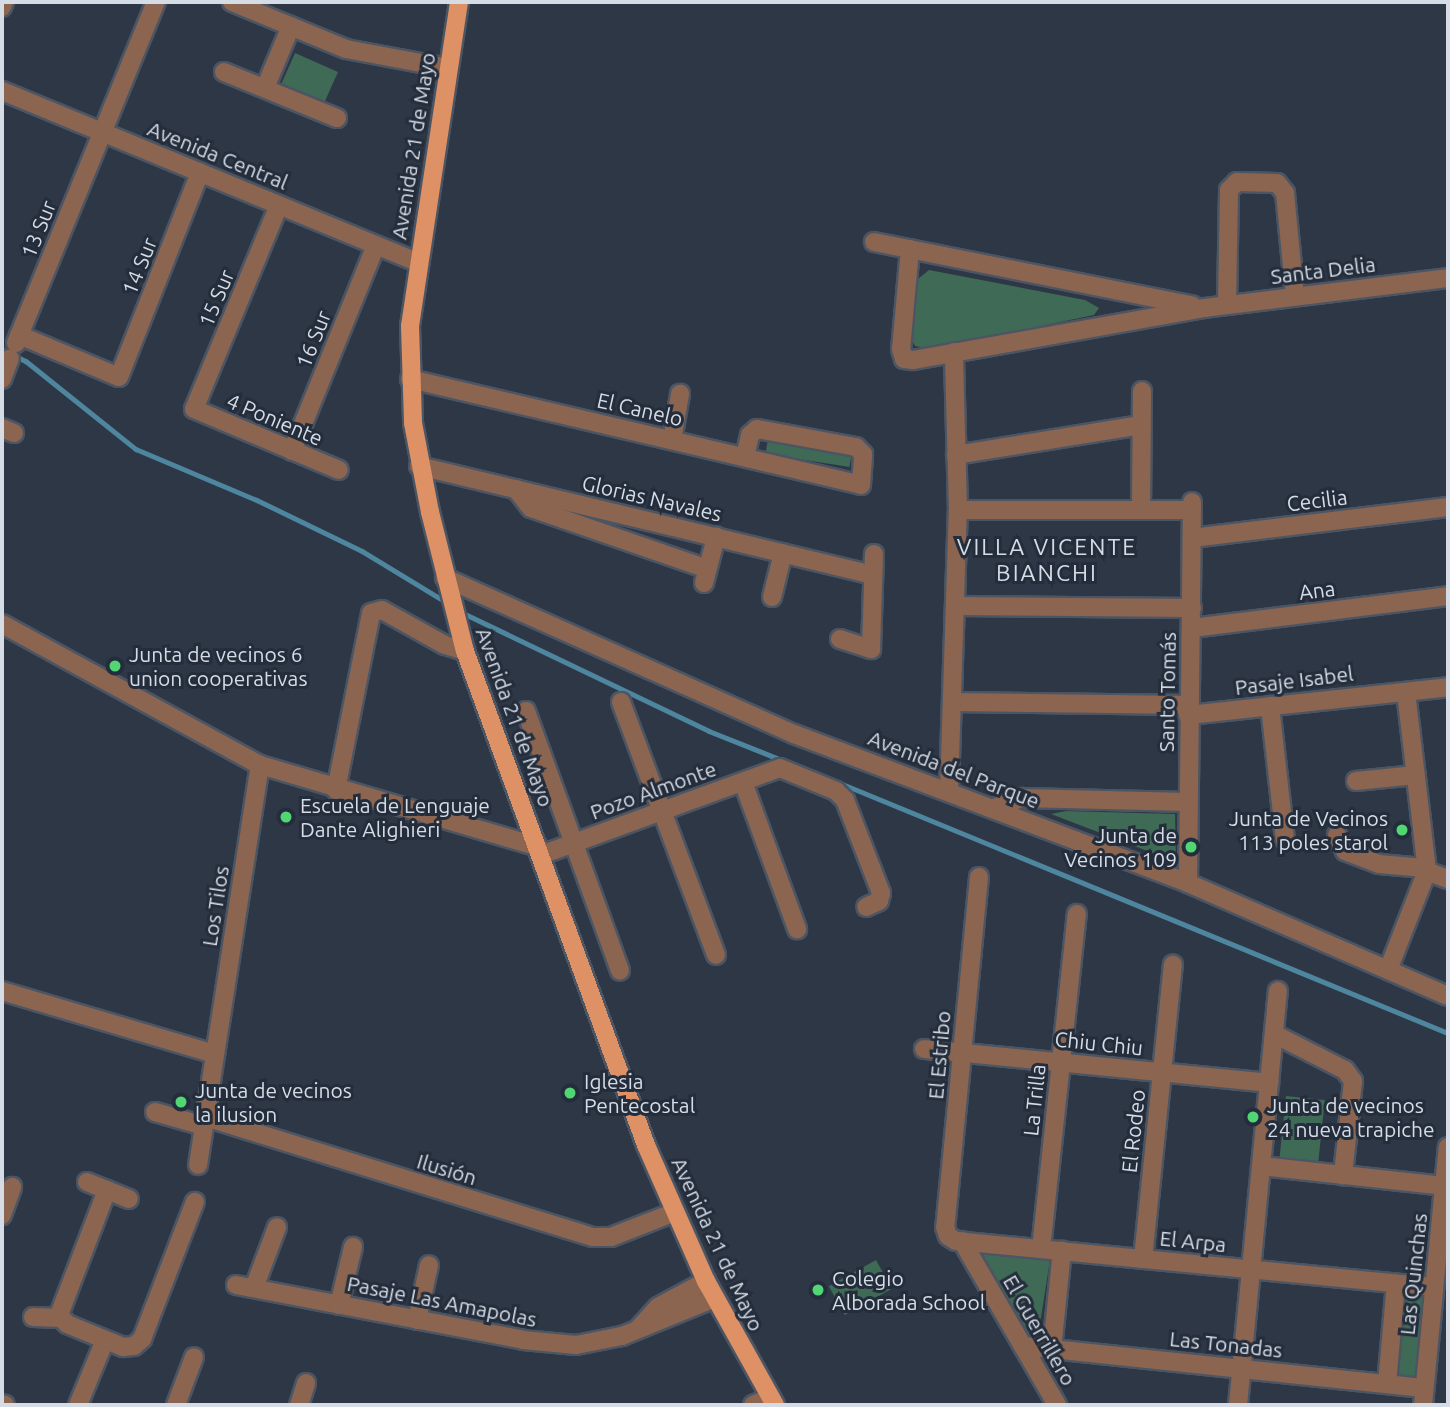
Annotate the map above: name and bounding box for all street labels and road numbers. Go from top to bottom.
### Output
street label: Avenida 21 de Mayo [386,51,440,241]
street label: Avenida Central [144,115,292,195]
street label: 13 Sur [15,197,61,261]
street label: 14 Sur [116,234,162,298]
street label: Santa Delia [1269,251,1377,289]
street label: 15 Sur [193,266,239,330]
street label: 16 Sur [290,307,336,371]
street label: El Canelo [595,387,685,431]
street label: 4 Poniente [223,388,327,450]
street label: Glorias Navales [580,470,724,526]
street label: Cecilia [1285,484,1349,516]
street label: Ana [1297,575,1337,605]
street label: Avenida 21 de Mayo [471,624,559,810]
street label: Santo Tomás [1153,632,1181,752]
street label: Pasaje Isabel [1233,660,1355,700]
street label: Avenida del Parque [865,725,1043,813]
street label: Pozo Almonte [587,756,719,824]
street label: Los Tilos [196,864,234,948]
street label: El Estribo [923,1010,955,1100]
street label: Chiu Chiu [1054,1026,1144,1060]
street label: La Trilla [1018,1063,1050,1137]
street label: El Rodeo [1116,1088,1150,1174]
street label: Ilusión [414,1148,480,1190]
street label: Avenida 21 de Mayo [667,1153,769,1335]
street label: Las Quinchas [1394,1212,1432,1336]
street label: El Arpa [1158,1225,1228,1257]
street label: Pasaje Las Amapolas [345,1270,539,1332]
street label: El Guerrillero [998,1270,1082,1390]
street label: Las Tonadas [1168,1326,1284,1362]

